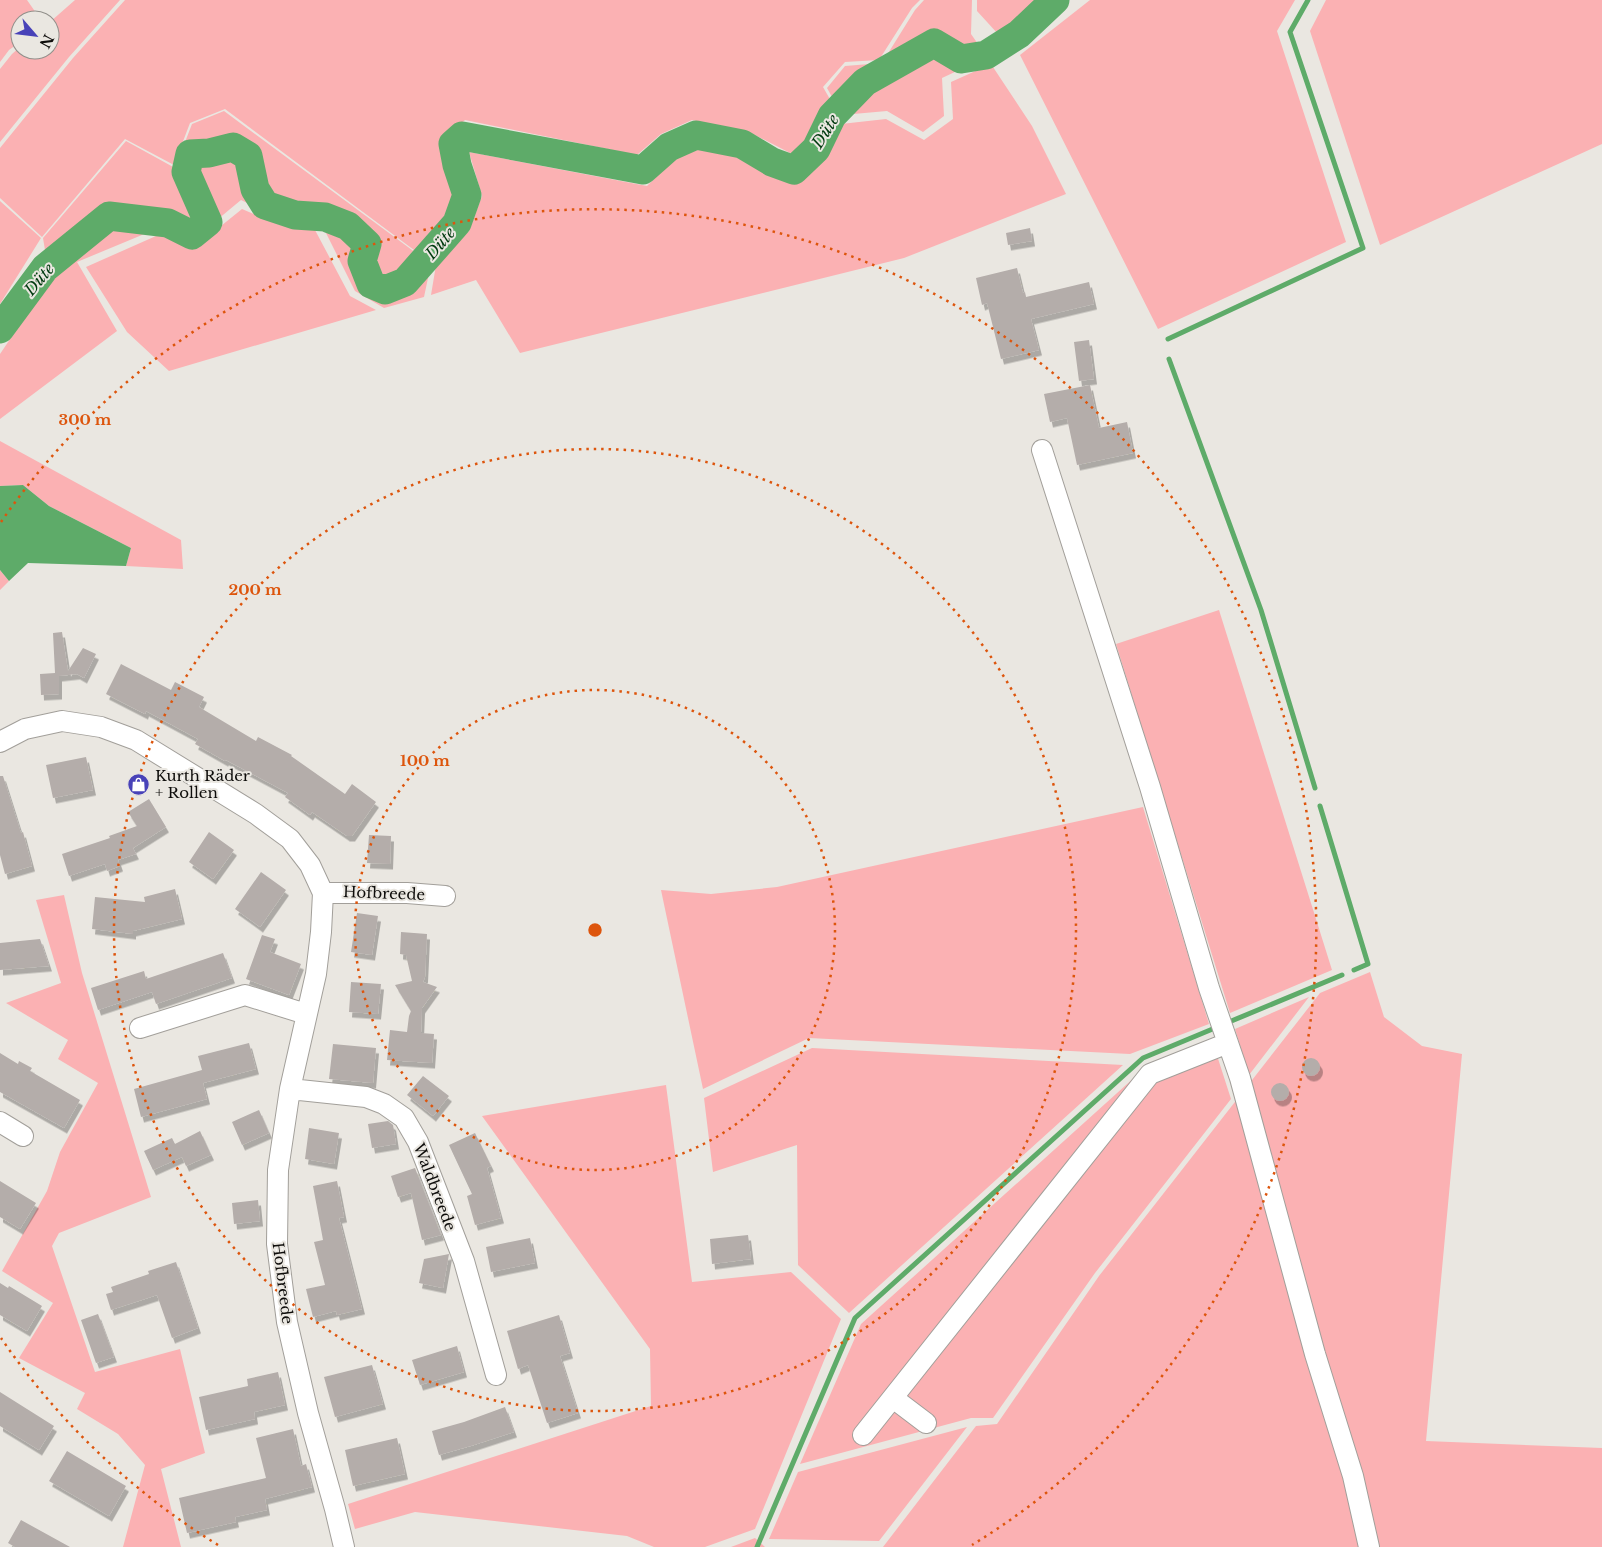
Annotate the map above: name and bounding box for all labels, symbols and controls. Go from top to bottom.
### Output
north arrow [10,10,60,60]
text: N [35,31,58,51]
water label: Düte [806,110,843,152]
water label: Düte [420,222,460,264]
water label: Düte [19,258,59,300]
text: 300 m [59,410,112,429]
text: 200 m [229,580,282,599]
text: 100 m [400,751,450,770]
place label: Kurth Räder + Rollen [155,766,251,802]
shop icon: Kurth Räder + Rollen [127,772,151,796]
street label: Hofbreede [343,882,425,904]
centre of rings [586,921,604,939]
street label: Waldbreede [409,1140,460,1234]
street label: Hofbreede [269,1241,297,1325]

